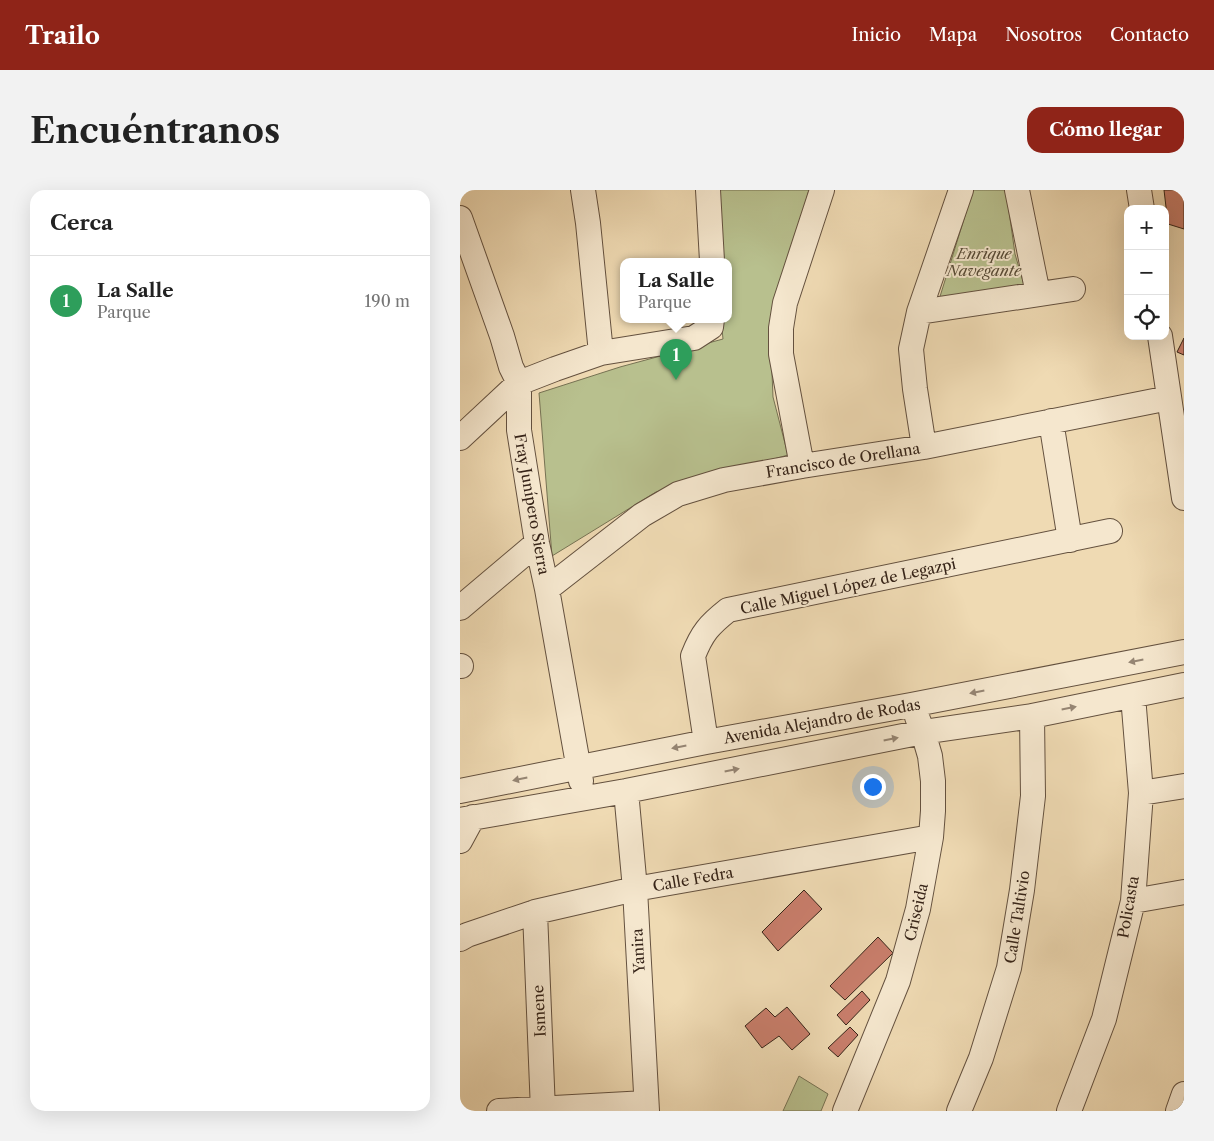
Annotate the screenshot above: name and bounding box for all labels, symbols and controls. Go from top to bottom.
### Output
text: Trailo [25,21,100,50]
text: Inicio [852,24,901,46]
text: Mapa [929,24,977,46]
text: Nosotros [1005,24,1082,46]
text: Contacto [1110,24,1189,46]
button: Cómo llegar [1027,107,1184,153]
text: Encuéntranos [30,109,280,152]
map controls [1124,205,1169,340]
button: + [1124,205,1169,250]
text: Cerca [50,210,113,235]
park label: Enrique Navegante [946,244,1022,280]
button: − [1124,250,1169,295]
popup [620,258,732,323]
text: La Salle [638,269,714,292]
text: La Salle [97,279,174,302]
text: 1 [62,291,70,311]
text: 190 m [365,291,410,311]
text: Parque [638,292,692,312]
button: locate [1124,295,1169,340]
text: Parque [97,302,151,322]
pin: 1 [660,339,692,380]
street label: Fray Junípero Sierra [510,432,554,576]
street label: Francisco de Orellana [764,438,922,482]
street label: Calle Miguel López de Legazpi [738,554,958,618]
one-way arrow [1128,658,1144,666]
one-way arrow [968,689,984,697]
street label: Avenida Alejandro de Rodas [721,694,922,748]
one-way arrow [1061,704,1077,712]
one-way arrow [884,734,900,742]
one-way arrow [672,743,687,751]
one-way arrow [724,766,739,774]
your location [860,774,886,800]
one-way arrow [512,775,527,783]
street label: Calle Fedra [651,863,735,895]
street label: Calle Taltivio [1000,869,1034,965]
street label: Policasta [1113,874,1143,940]
street label: Criseida [900,881,932,943]
street label: Yanira [627,928,649,975]
street label: Ismene [528,984,550,1038]

